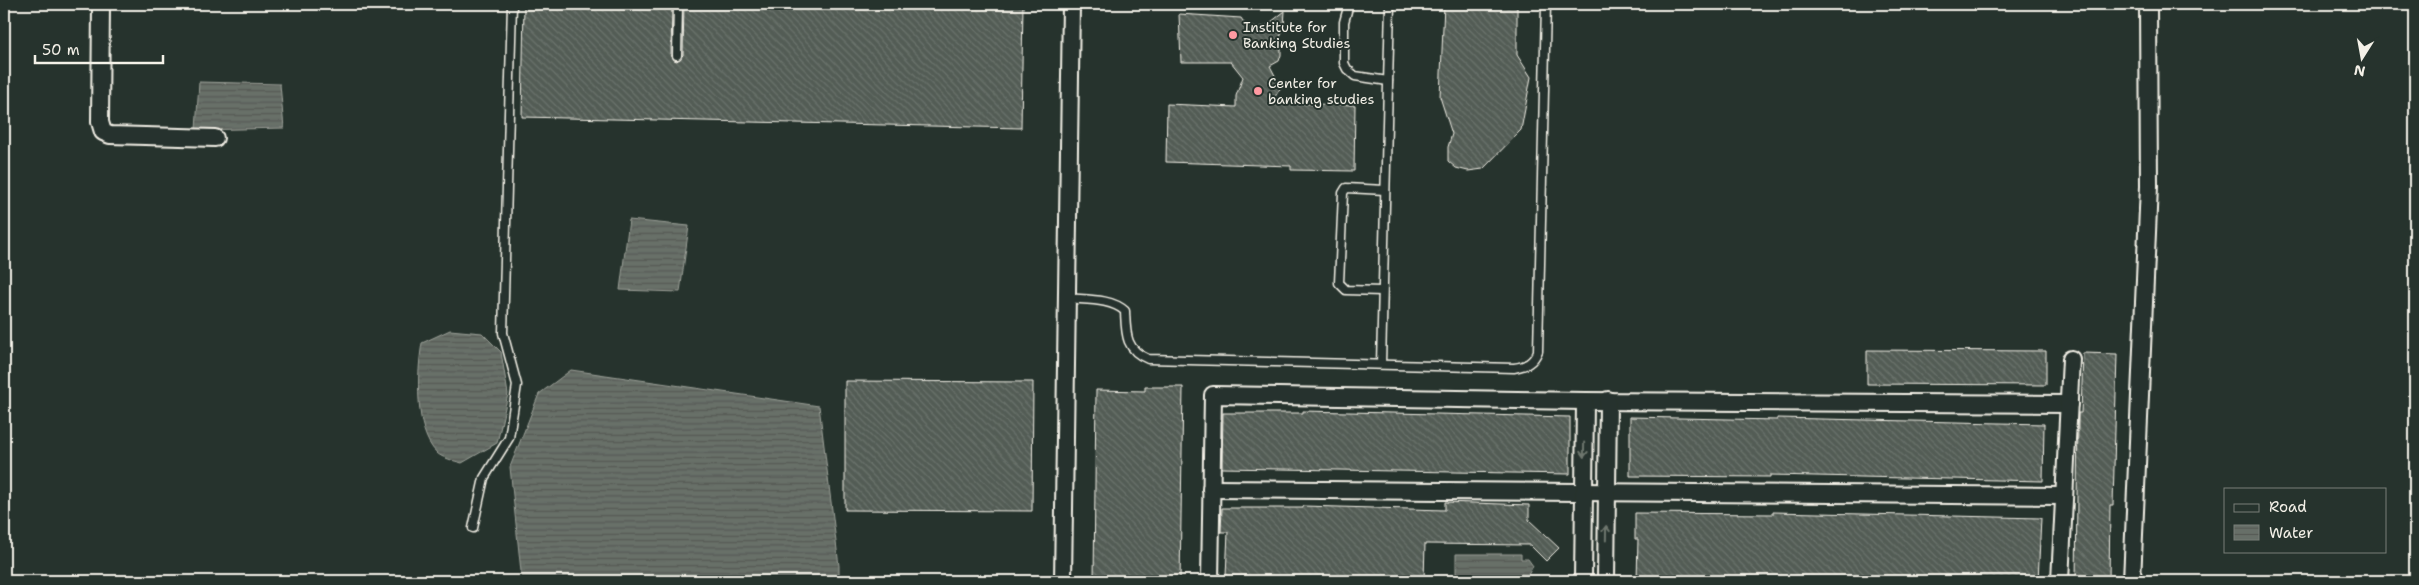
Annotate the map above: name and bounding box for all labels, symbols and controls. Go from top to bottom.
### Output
place label: Institute for Banking Studies [1243,18,1350,52]
marker: Institute for Banking Studies [1227,29,1239,41]
scale bar [35,32,162,64]
north arrow [2336,32,2386,82]
text: 50 m [42,40,80,60]
text: N [2352,61,2367,81]
place label: Center for banking studies [1268,74,1374,108]
marker: Center for banking studies [1252,85,1264,97]
one-way arrow [1579,441,1589,457]
legend [2224,488,2386,552]
text: Road [2269,497,2307,517]
text: Water [2269,523,2313,543]
one-way arrow [1601,525,1611,541]

